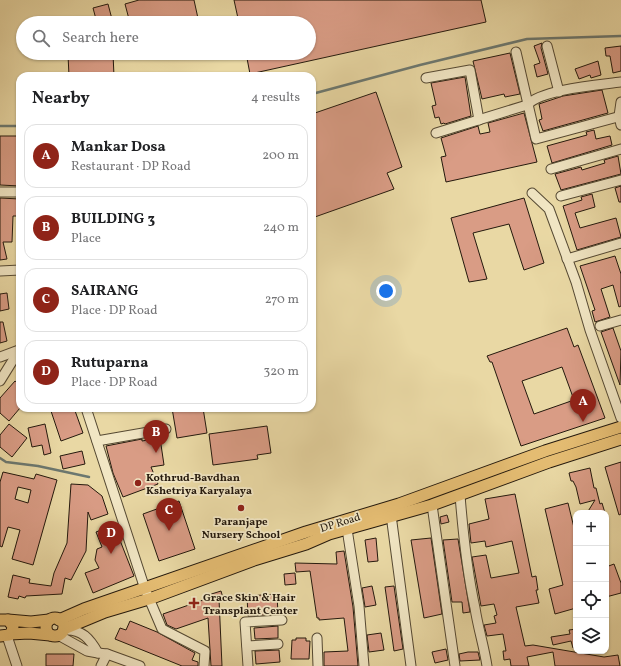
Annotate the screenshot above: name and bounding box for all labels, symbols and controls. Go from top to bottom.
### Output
search box [16,16,316,60]
icon: search [30,27,52,49]
text: Search here [62,28,139,49]
text: Nearby [32,87,90,110]
text: 4 results [251,89,300,107]
text: Mankar Dosa [71,137,166,158]
text: A [41,147,51,165]
text: 200 m [262,147,299,165]
text: Restaurant · DP Road [71,158,191,176]
text: BUILDING 3 [71,209,155,230]
text: B [42,219,50,237]
text: 240 m [263,219,299,237]
text: Place [71,230,101,248]
text: SAIRANG [71,281,139,302]
your location [376,281,396,301]
text: C [42,291,50,309]
text: 270 m [265,291,299,309]
text: Place · DP Road [71,302,158,320]
text: Rutuparna [71,353,148,374]
text: D [41,363,51,381]
text: 320 m [264,363,299,381]
text: Place · DP Road [71,374,158,392]
pin: A [570,389,596,422]
pin: B [143,420,169,453]
place label: Kothrud-Bavdhan Kshetriya Karyalaya [146,471,252,499]
marker: Kothrud-Bavdhan Kshetriya Karyalaya [133,478,143,488]
pin: C [156,498,182,531]
marker: Paranjape Nursery School [236,503,246,513]
street label: DP Road [318,510,362,537]
map controls [573,510,609,654]
button: + [573,510,609,546]
place label: Paranjape Nursery School [202,515,280,543]
pin: D [98,521,124,554]
button: − [573,546,609,582]
button: locate [573,582,609,618]
place label: Grace Skin & Hair Transplant Center [203,591,299,619]
marker: Grace Skin & Hair Transplant Center [188,597,200,609]
button: layers [573,618,609,654]

